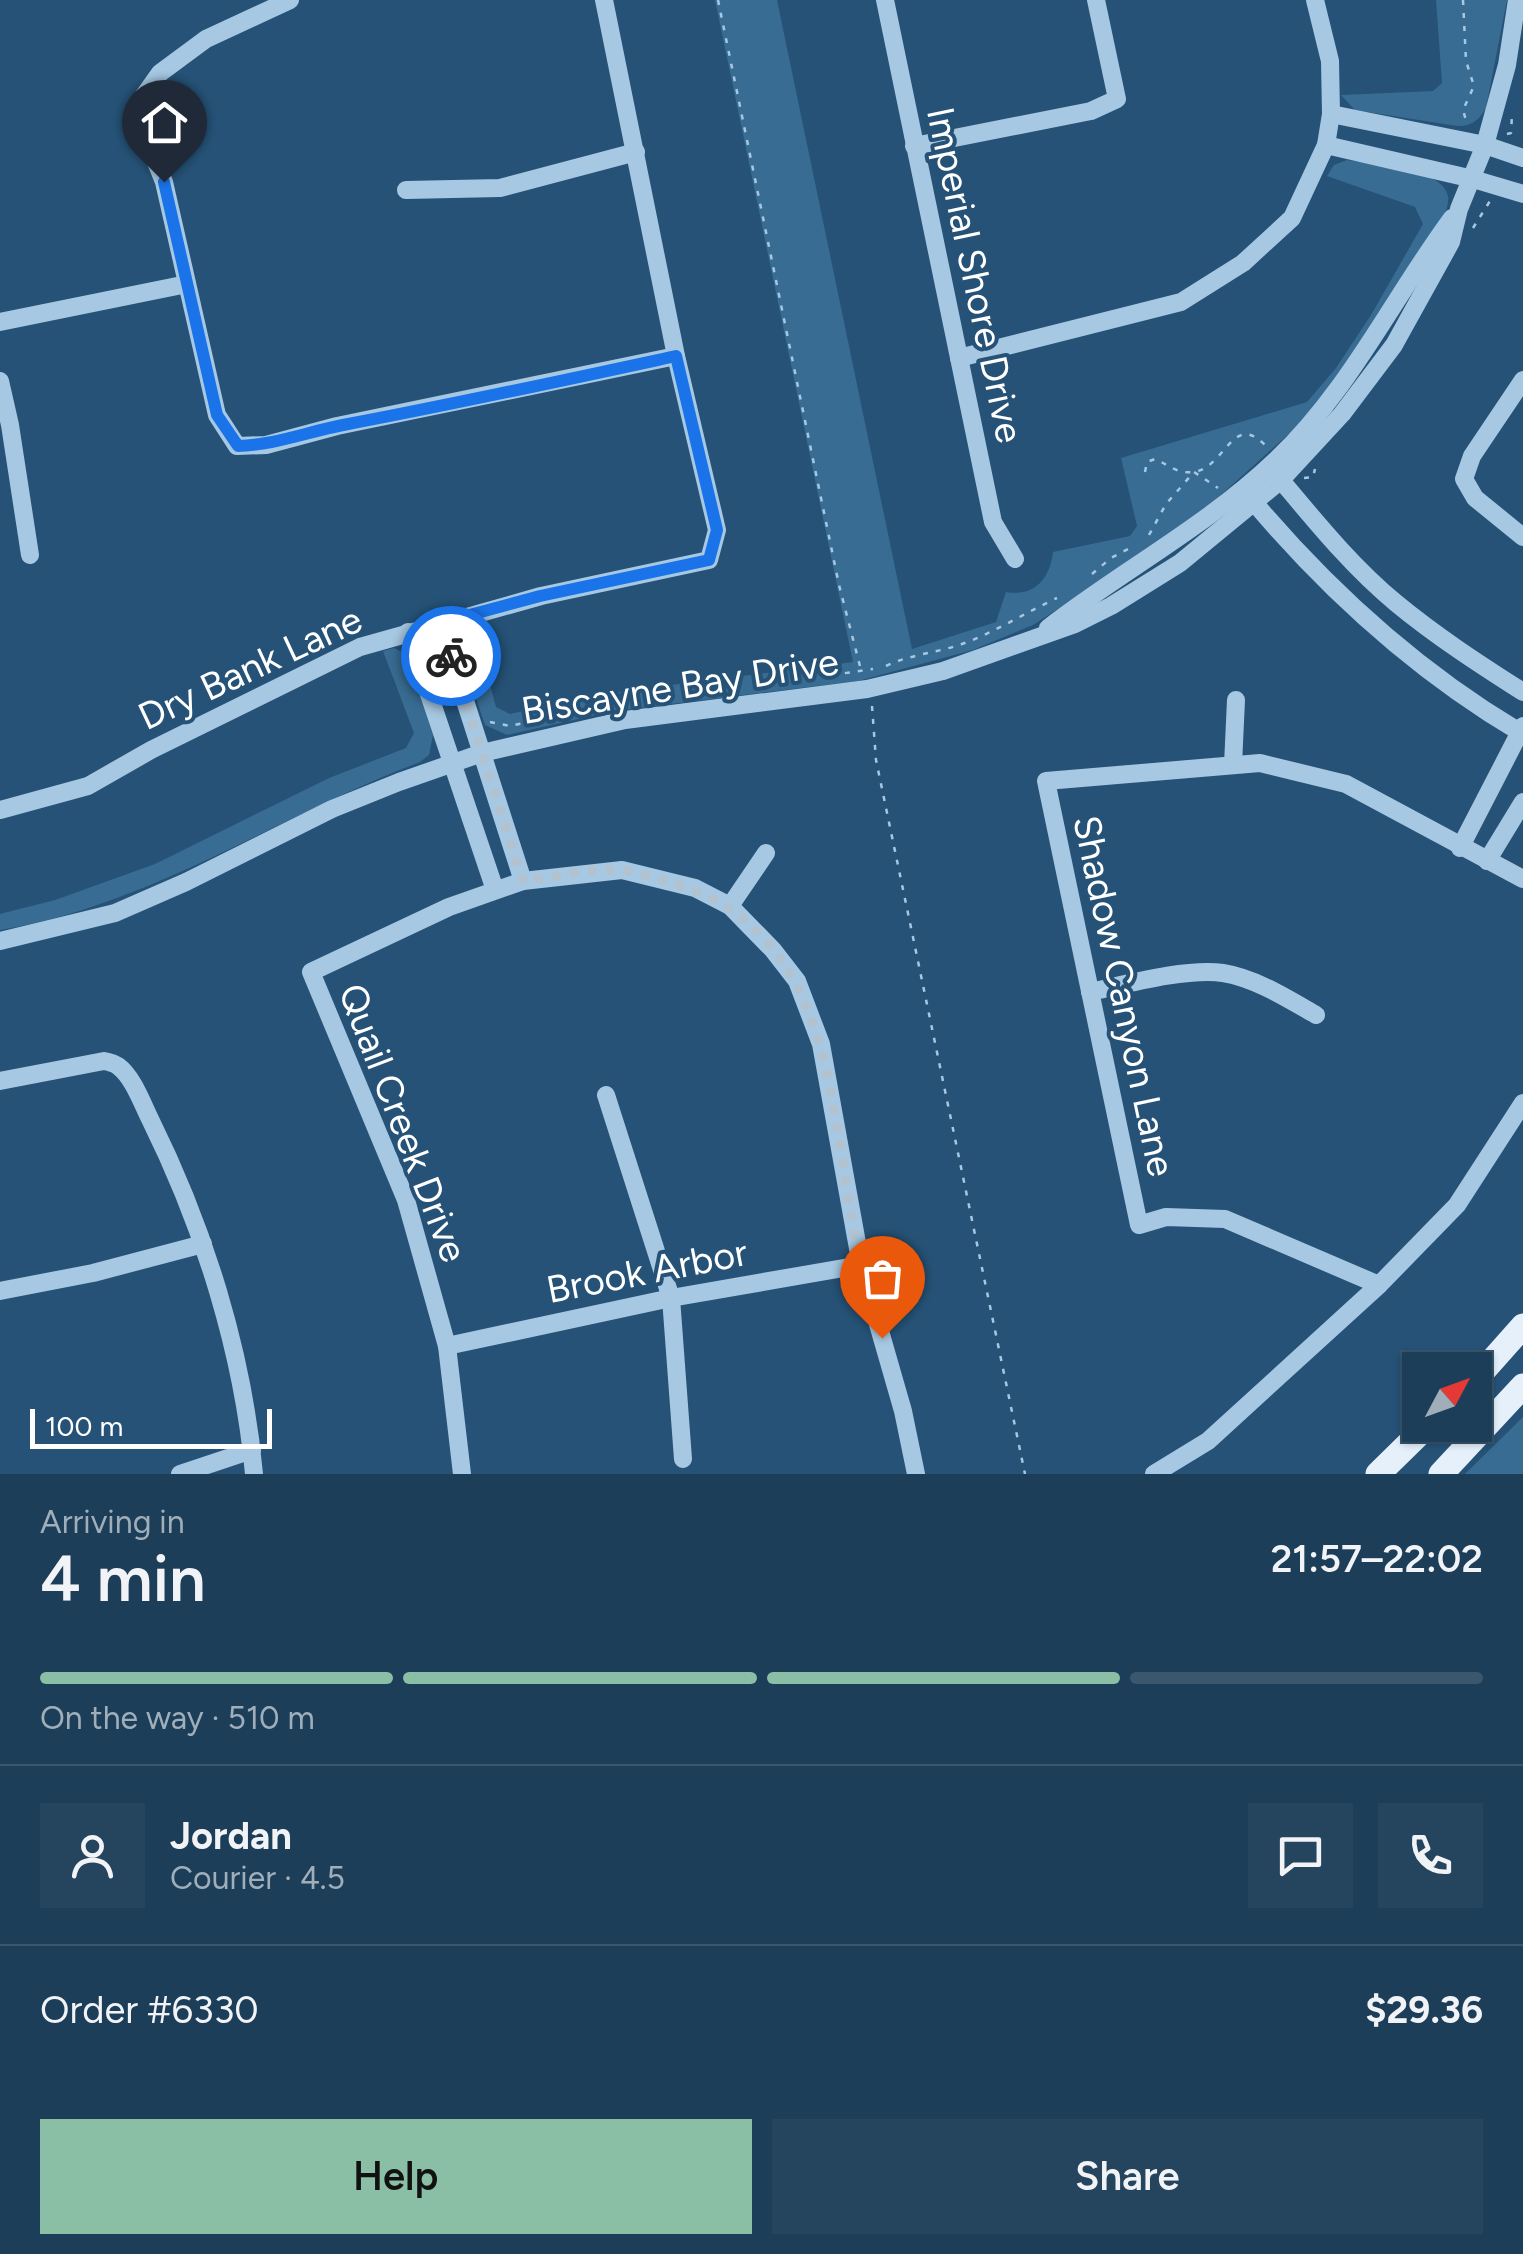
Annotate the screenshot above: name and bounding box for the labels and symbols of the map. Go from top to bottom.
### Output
pin [122,80,207,183]
street label: Imperial Shore Drive [917,103,1033,447]
street label: Dry Bank Lane [131,596,369,740]
courier [401,606,501,706]
street label: Biscayne Bay Drive [518,638,842,734]
street label: Shadow Canyon Lane [1063,811,1185,1181]
street label: Quail Creek Drive [329,977,477,1269]
street label: Brook Arbor [543,1229,752,1313]
pin [840,1236,925,1339]
north arrow [1402,1352,1492,1442]
scale bar [30,1404,272,1448]

